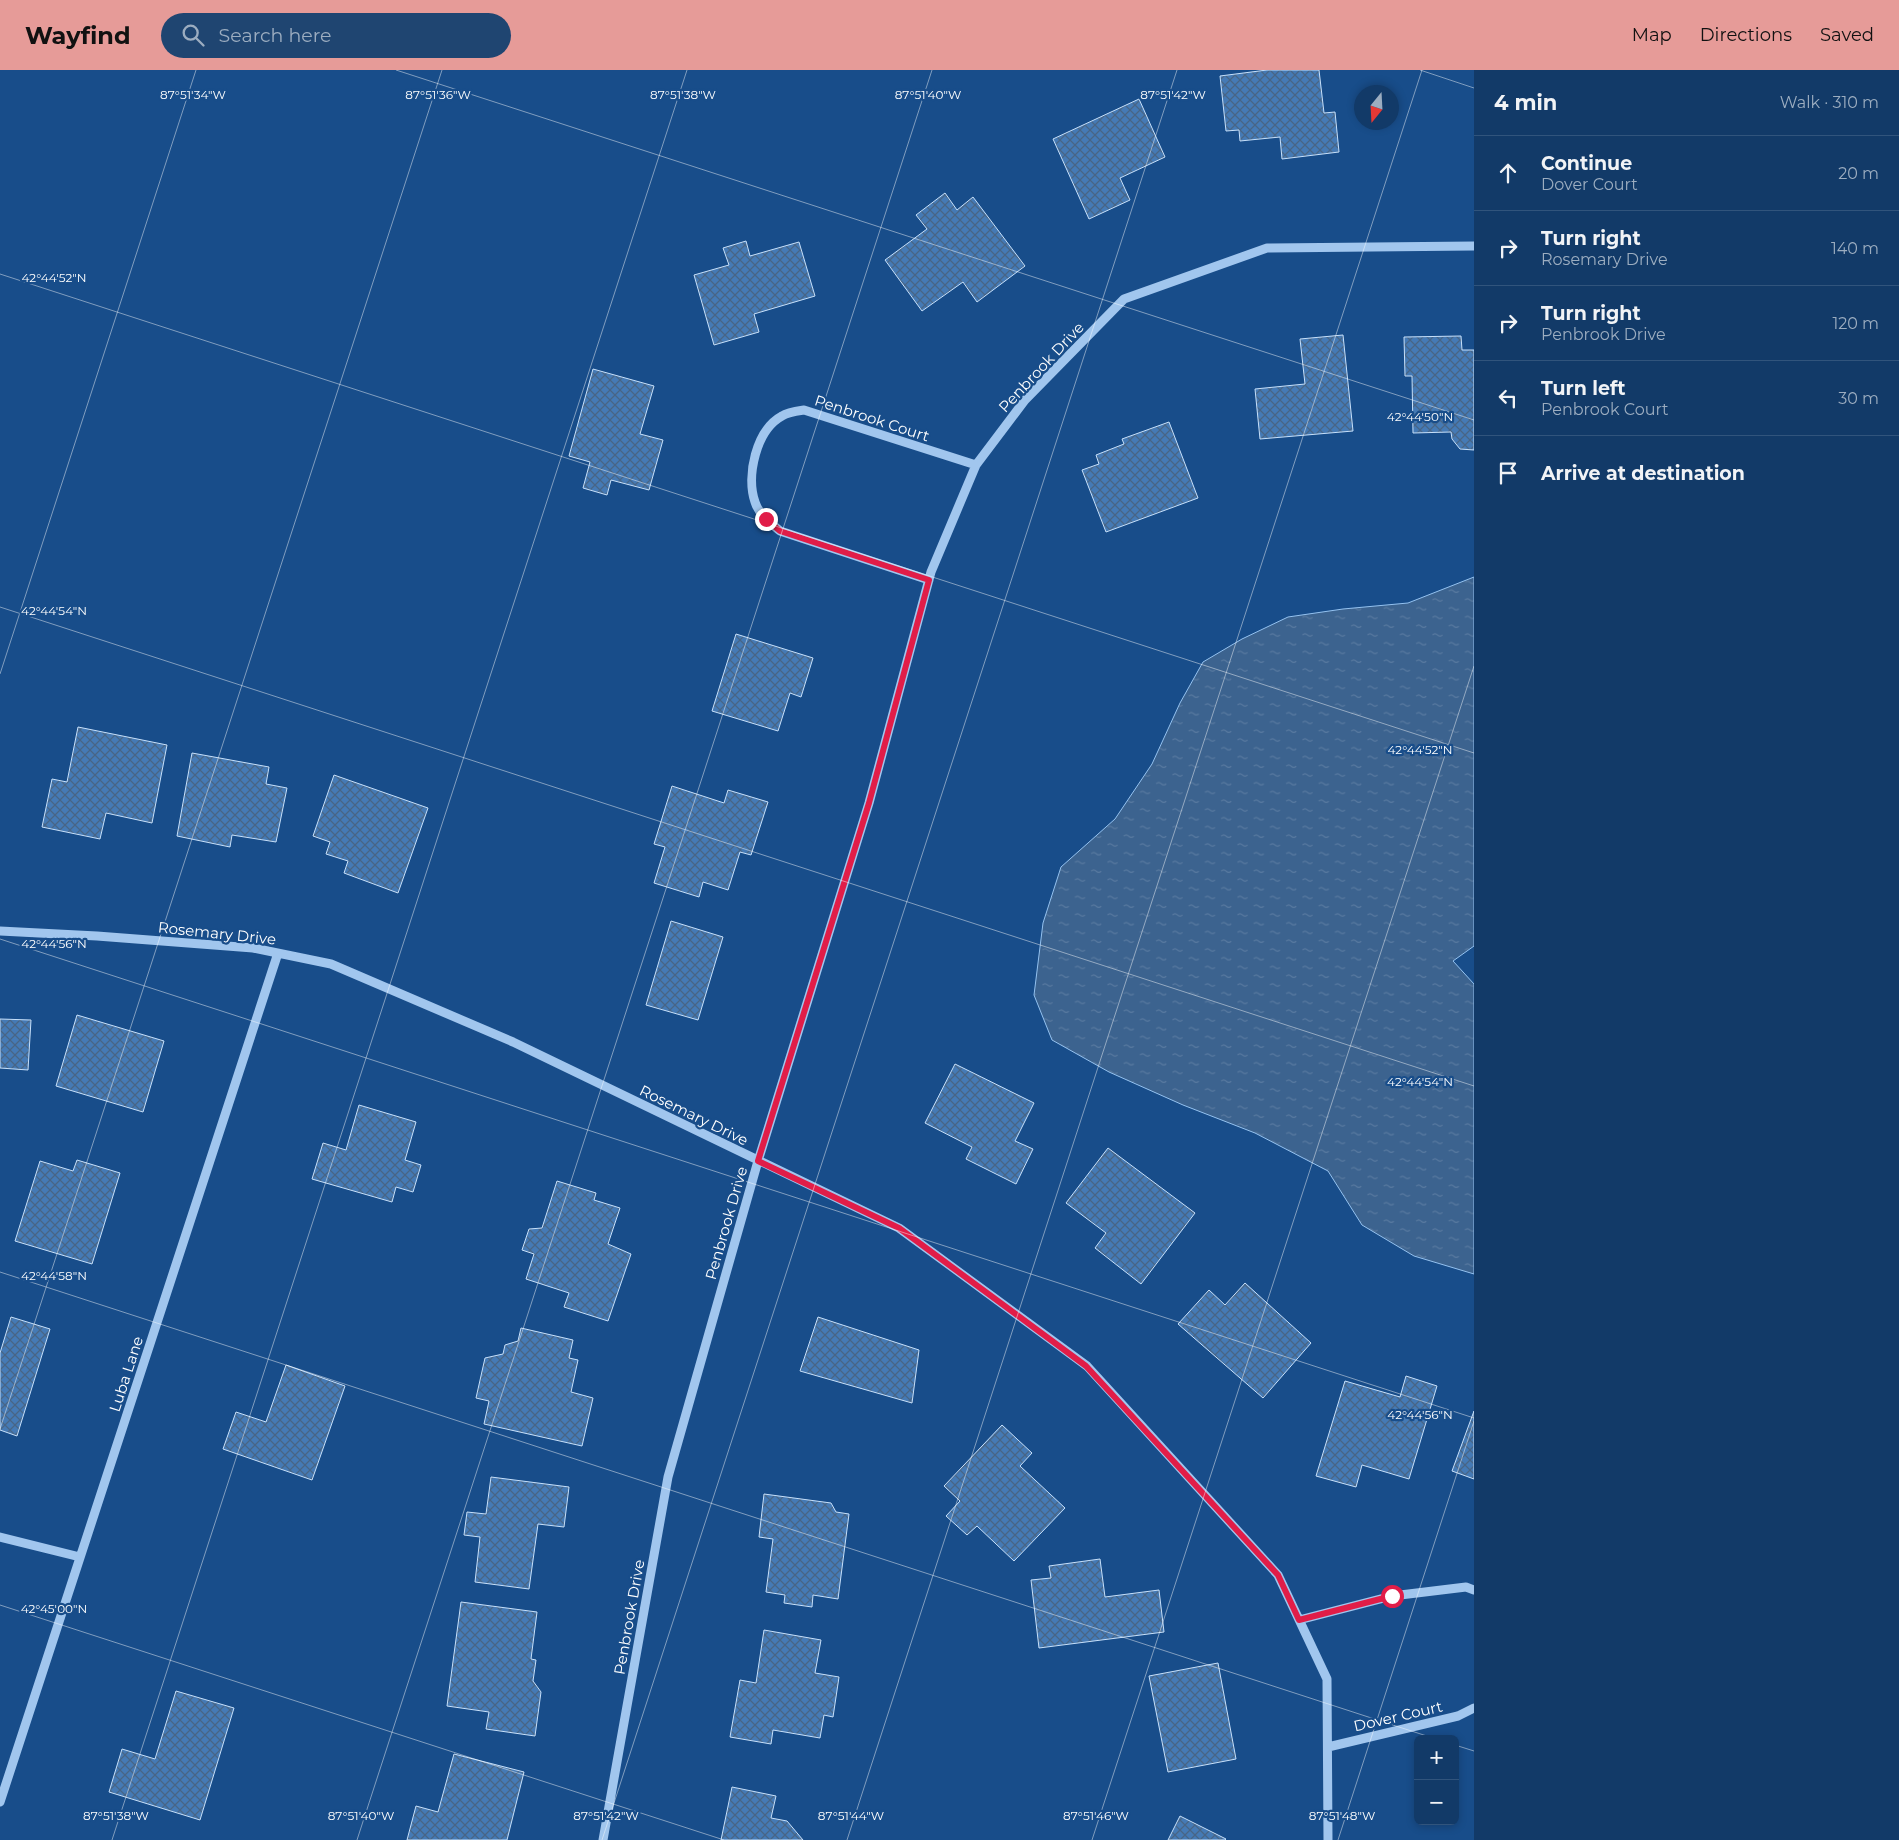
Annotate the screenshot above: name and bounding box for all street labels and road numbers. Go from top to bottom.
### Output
street label: Penbrook Drive [994,318,1088,416]
street label: Penbrook Court [812,390,932,446]
street label: Rosemary Drive [157,917,277,949]
street label: Rosemary Drive [637,1080,751,1150]
street label: Penbrook Drive [701,1164,751,1282]
street label: Luba Lane [105,1334,147,1414]
street label: Penbrook Drive [610,1558,648,1676]
street label: Dover Court [1352,1697,1444,1735]

